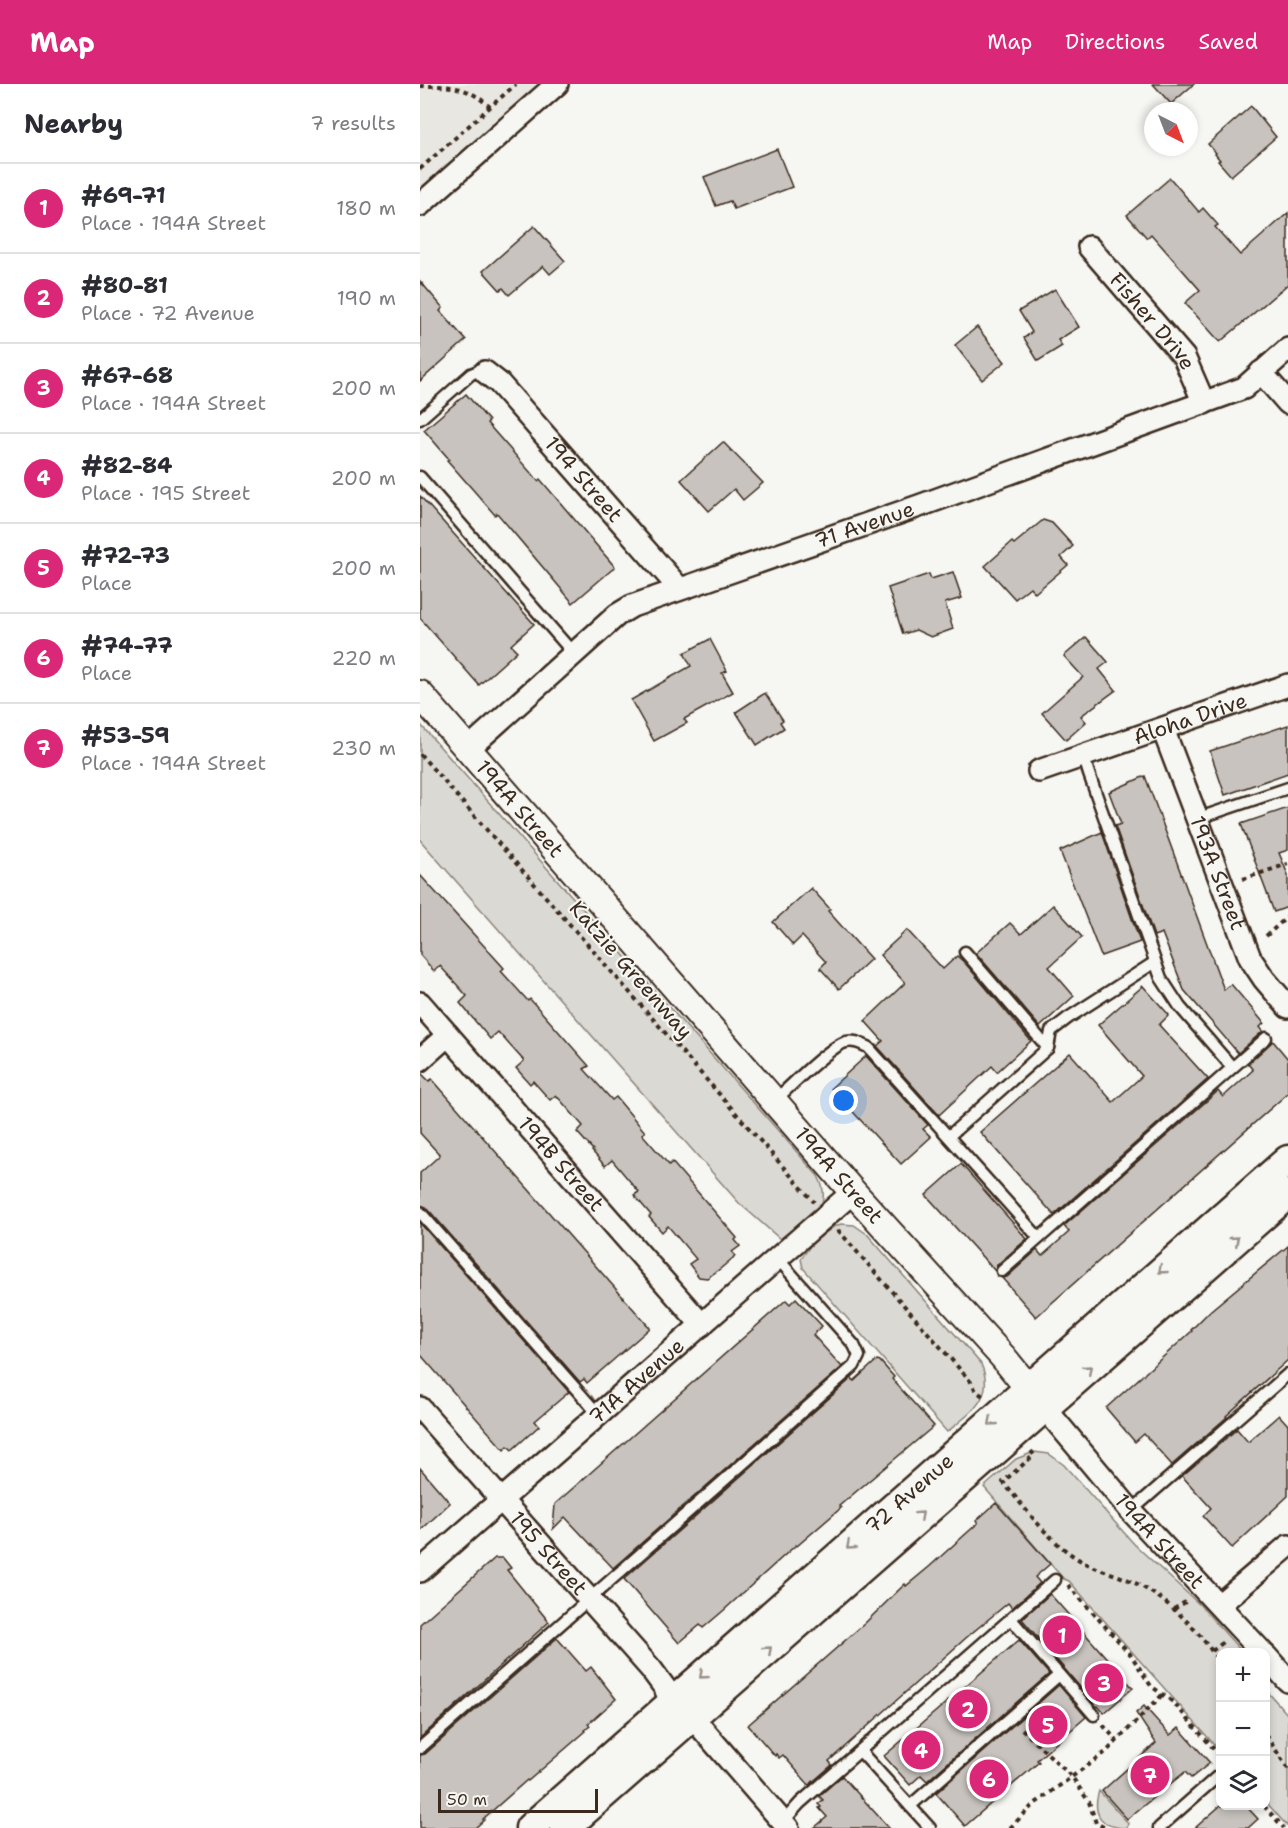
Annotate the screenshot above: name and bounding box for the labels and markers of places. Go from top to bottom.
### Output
pin: 1 [1042,1612,1082,1658]
pin: 3 [1084,1660,1124,1706]
pin: 2 [948,1686,988,1732]
pin: 5 [1028,1702,1068,1748]
pin: 4 [902,1728,940,1772]
pin: 7 [1130,1752,1170,1798]
pin: 6 [970,1756,1008,1802]

